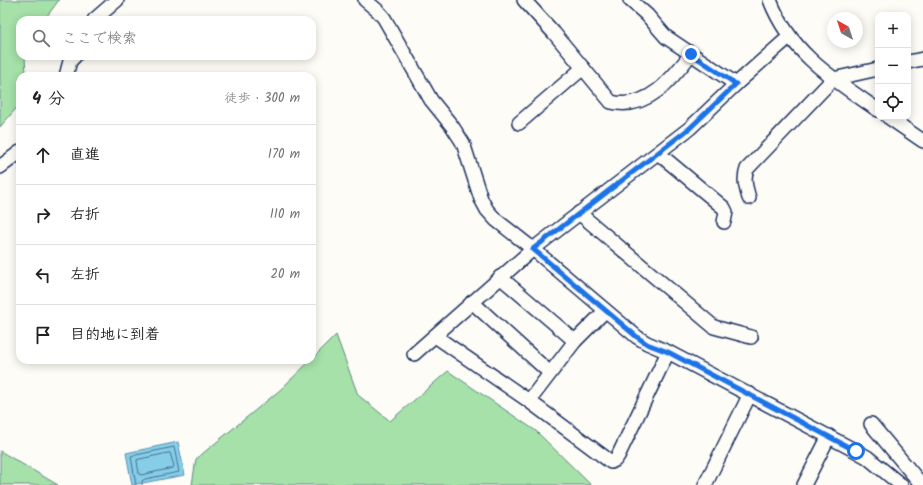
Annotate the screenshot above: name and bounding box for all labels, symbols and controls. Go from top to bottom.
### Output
north arrow [827,12,863,48]
map controls [875,12,911,120]
button: + [875,12,911,48]
search box [16,16,316,60]
icon: search [30,27,52,49]
text: ここで検索 [62,27,137,51]
route end [682,45,700,63]
button: − [875,48,911,84]
button: locate [875,84,911,120]
text: 4 分 [32,86,65,113]
text: 徒歩 · 300 m [225,88,300,109]
text: 直進 [70,143,100,167]
icon: ahead [32,144,54,166]
text: 170 m [268,144,300,165]
text: 右折 [70,203,100,227]
icon: right [32,204,54,226]
text: 110 m [270,204,300,225]
text: 左折 [70,263,100,287]
icon: left [32,264,54,286]
text: 20 m [270,264,300,285]
text: 目的地に到着 [70,323,160,347]
icon: arrive [32,324,54,346]
route start [847,442,865,460]

